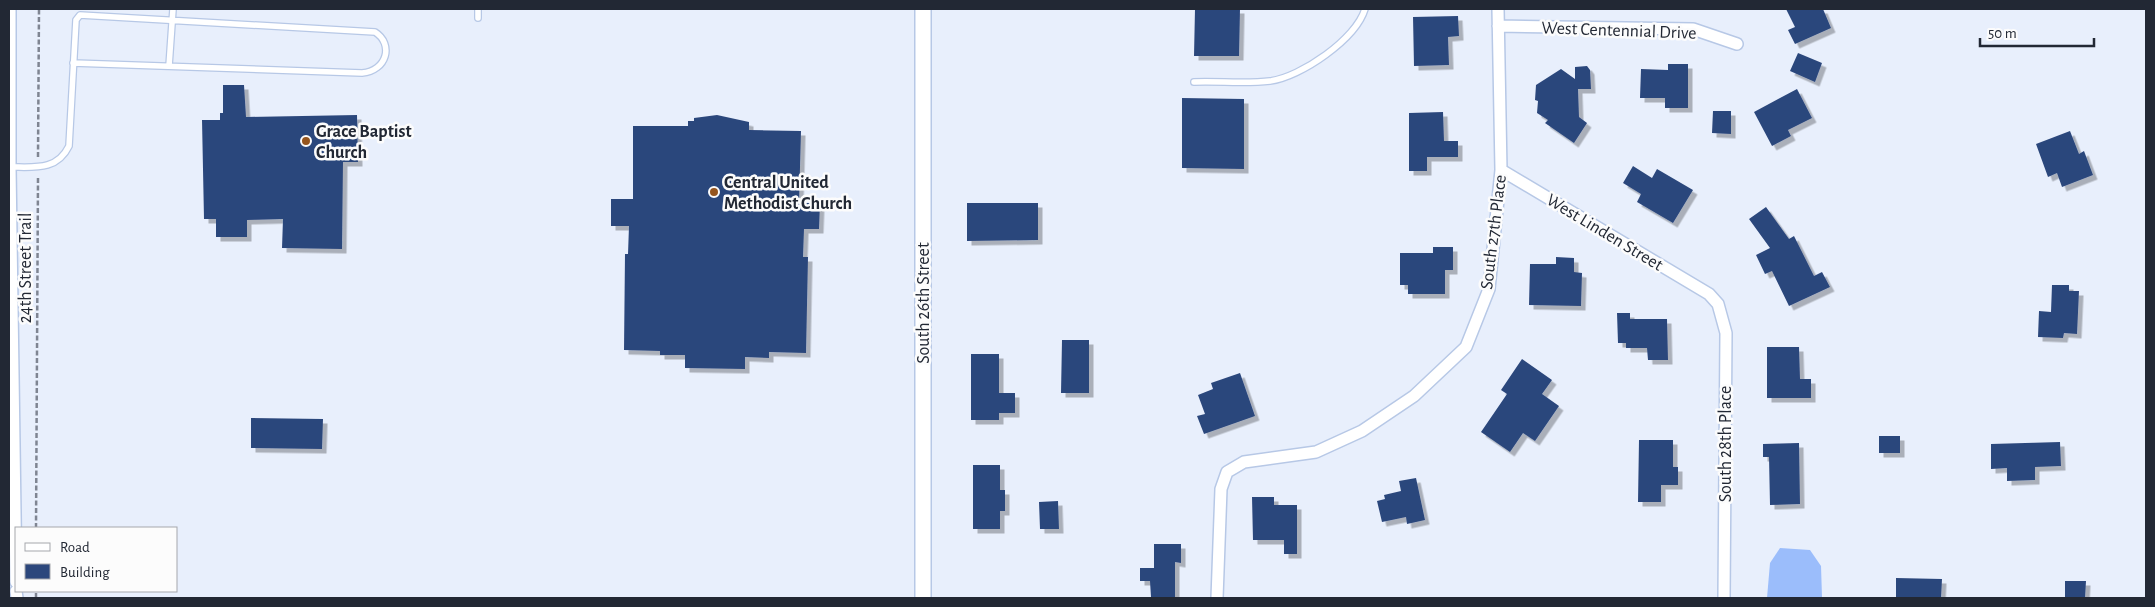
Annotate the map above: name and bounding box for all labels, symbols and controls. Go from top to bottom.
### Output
scale bar [1980,15,2094,47]
street label: West Centennial Drive [1541,19,1697,43]
text: 50 m [1988,26,2017,41]
place label: Grace Baptist Church [316,123,411,162]
marker: Grace Baptist Church [300,135,312,147]
place label: Central United Methodist Church [724,174,852,213]
street label: South 27th Place [1478,174,1510,290]
marker: Central United Methodist Church [708,186,720,198]
street label: West Linden Street [1543,191,1666,275]
street label: 24th Street Trail [17,213,35,323]
street label: South 26th Street [915,242,933,364]
street label: South 28th Place [1717,386,1735,502]
legend [15,527,178,592]
text: Road [60,540,90,555]
text: Building [60,565,110,580]

